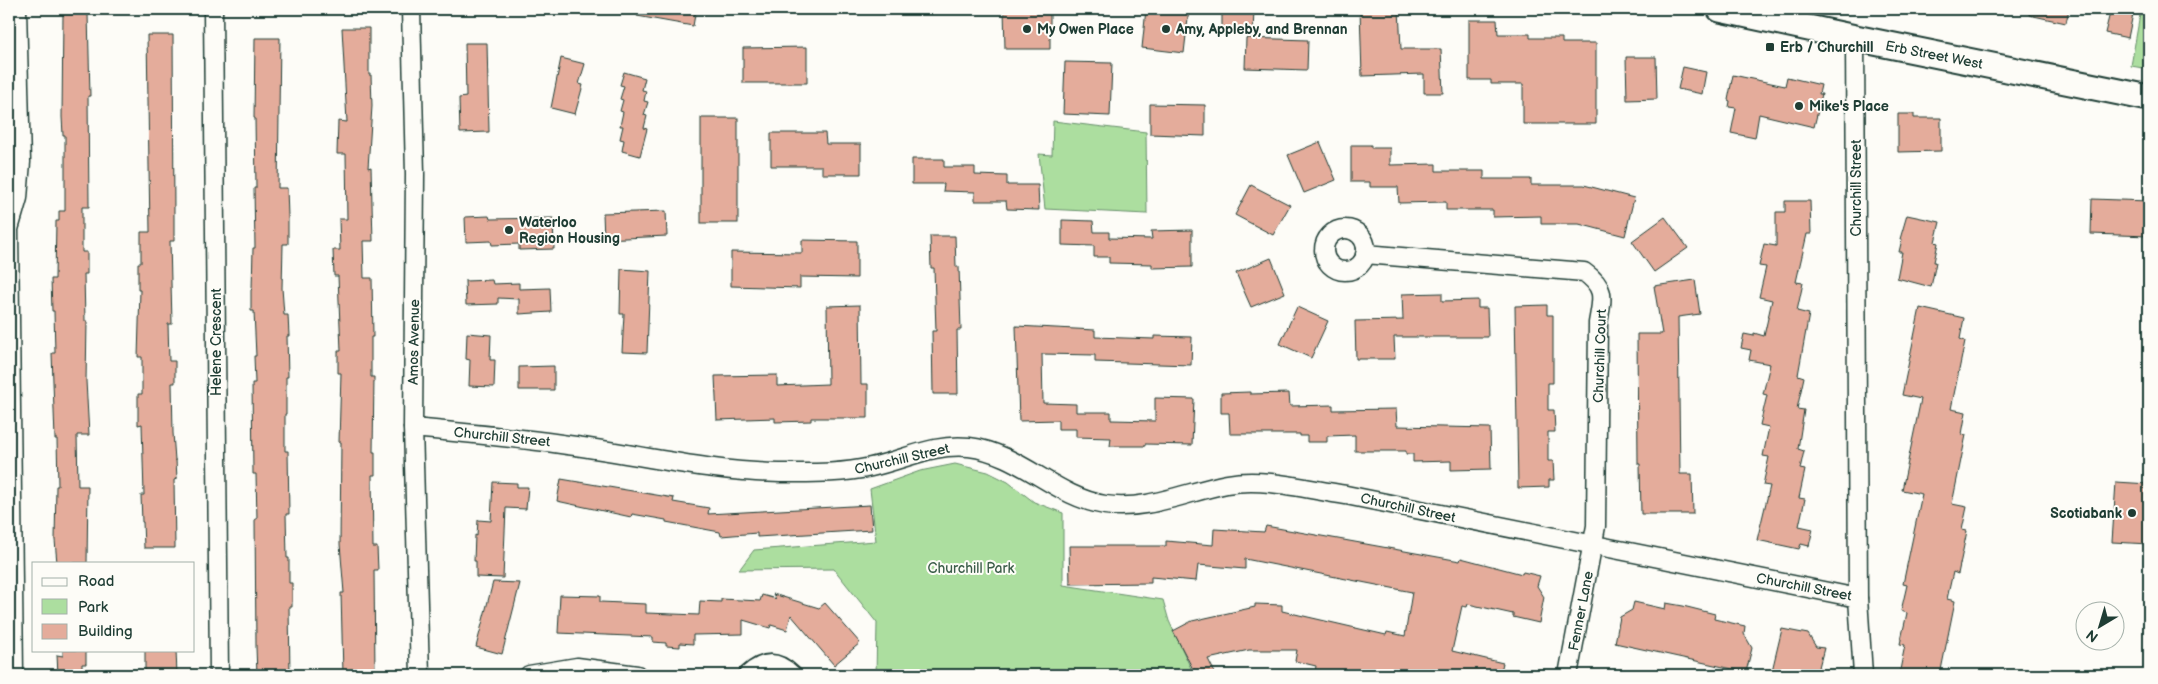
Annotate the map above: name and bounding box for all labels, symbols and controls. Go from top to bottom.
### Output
place label: My Owen Place [1037,21,1134,38]
place label: Amy, Appleby, and Brennan [1175,21,1348,38]
marker: My Owen Place [1021,23,1033,35]
marker: Amy, Appleby, and Brennan [1160,23,1172,35]
street label: Erb Street West [1884,37,1985,73]
place label: Erb / Churchill [1780,39,1874,56]
marker: Erb / Churchill [1764,41,1776,53]
place label: Mike's Place [1809,98,1889,115]
marker: Mike's Place [1793,100,1805,112]
street label: Churchill Street [1848,139,1865,236]
place label: Waterloo Region Housing [519,214,620,247]
marker: Waterloo Region Housing [503,224,515,236]
street label: Helene Crescent [208,287,225,396]
street label: Amos Avenue [405,299,423,385]
street label: Churchill Court [1590,308,1610,403]
street label: Churchill Street [453,423,552,451]
street label: Churchill Street [853,440,952,478]
street label: Churchill Street [1359,490,1458,527]
place label: Scotiabank [2050,505,2123,522]
marker: Scotiabank [2126,507,2138,519]
park label: Churchill Park [928,560,1015,577]
legend [32,562,195,652]
street label: Churchill Street [1755,569,1854,605]
street label: Fenner Lane [1565,570,1597,652]
text: Road [78,572,114,591]
text: Park [78,598,109,617]
north arrow [2076,602,2126,652]
text: Building [78,622,133,641]
text: N [2083,626,2102,646]

